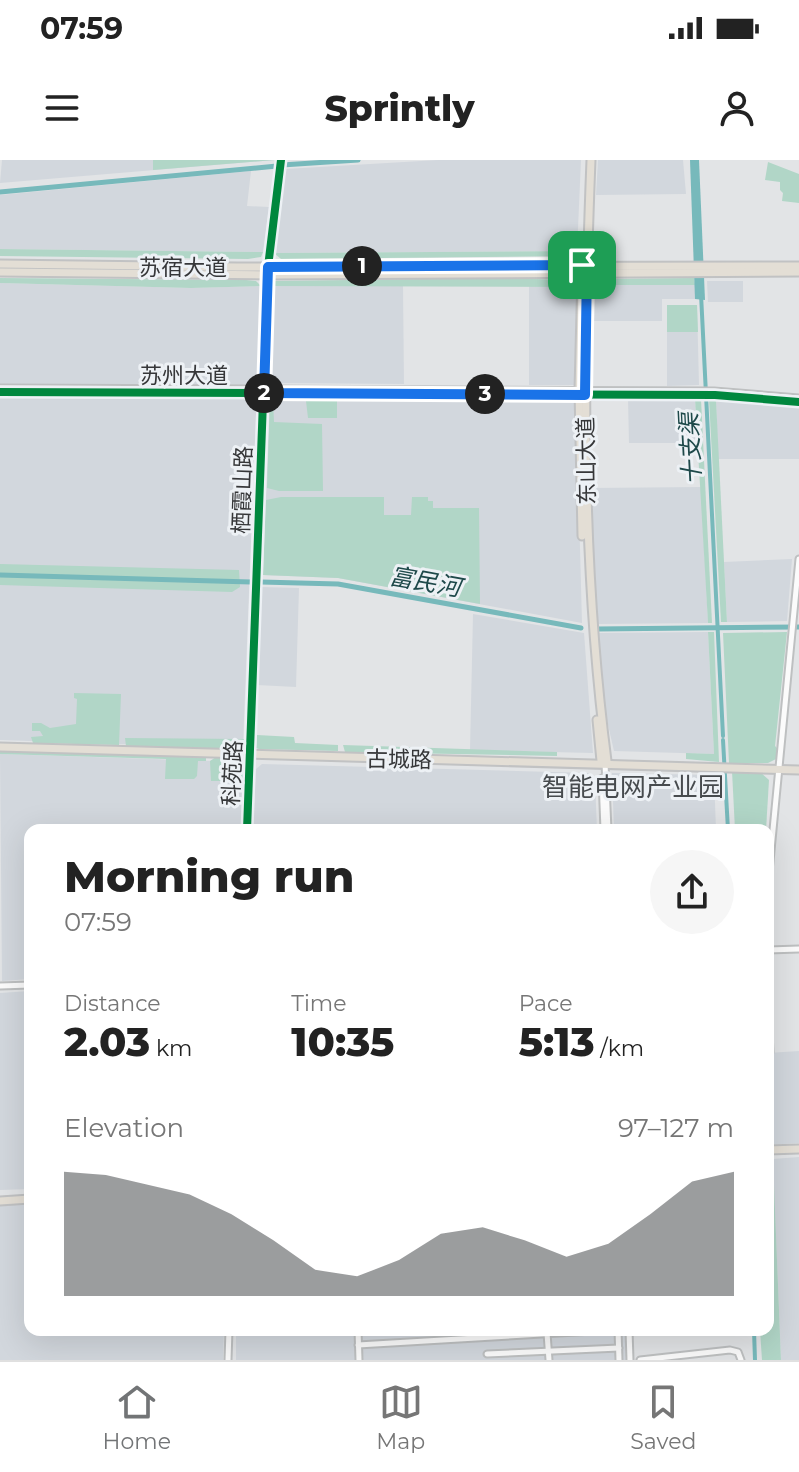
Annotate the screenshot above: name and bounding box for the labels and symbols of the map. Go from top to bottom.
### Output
pin [548,231,616,299]
pin: 1 [342,246,382,286]
street label: 苏宿大道 [139,254,227,281]
street label: 苏州大道 [140,362,228,389]
pin: 2 [244,373,284,413]
pin: 3 [465,374,505,414]
water label: 十支渠 [674,409,707,486]
street label: 东山大道 [572,417,601,505]
street label: 栖霞山路 [227,446,258,534]
water label: 富民河 [387,561,467,603]
street label: 科苑路 [217,739,248,807]
street label: 古城路 [366,745,432,774]
district label: 智能电网产业园 [542,771,724,803]

